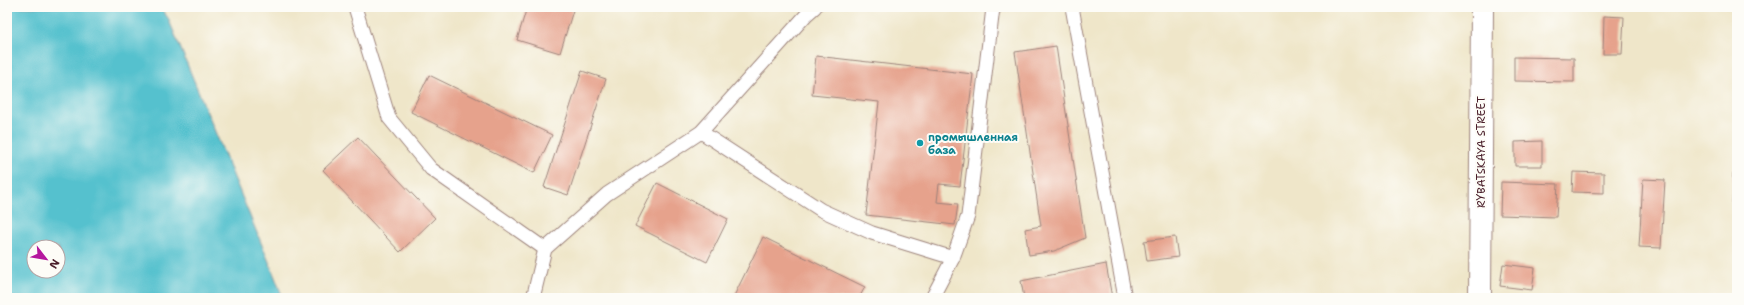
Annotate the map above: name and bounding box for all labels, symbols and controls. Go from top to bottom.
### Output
street label: RYBATSKAYA STREET [1474,96,1489,208]
place label: промышленная база [928,130,1019,158]
marker: промышленная база [915,138,925,148]
north arrow [26,239,66,279]
text: N [45,256,63,272]

